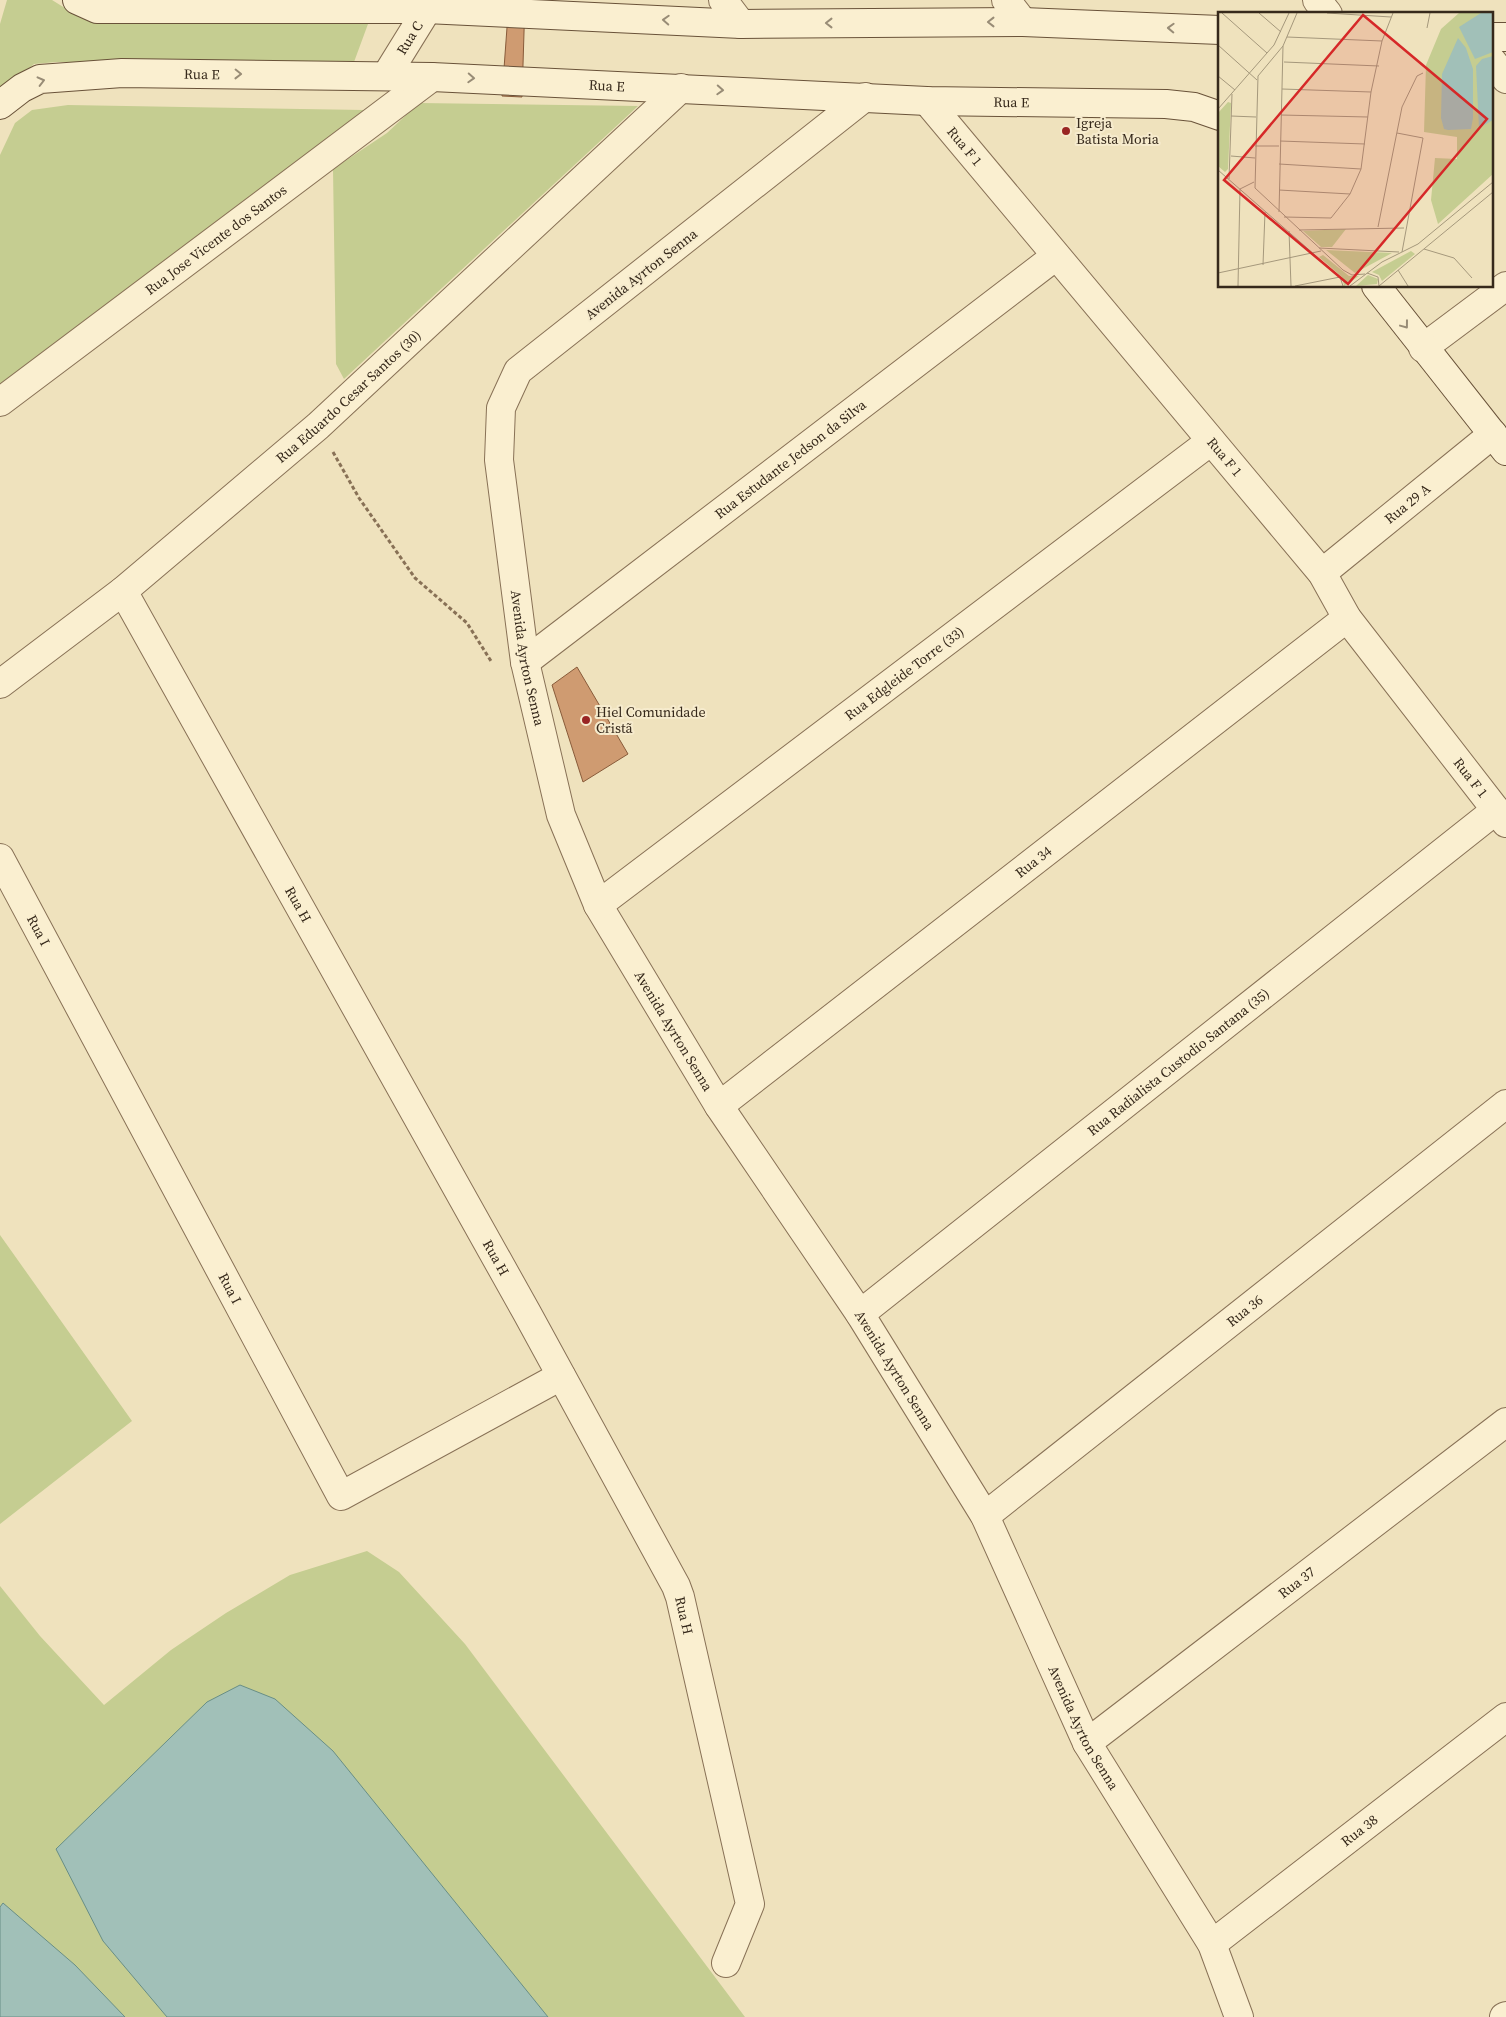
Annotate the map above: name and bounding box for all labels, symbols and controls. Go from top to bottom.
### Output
inset map [1218,12,1494,288]
one-way arrow [662,15,670,26]
street label: Rua C [392,17,428,58]
one-way arrow [987,17,994,27]
one-way arrow [824,18,832,28]
one-way arrow [1167,23,1174,33]
street label: Rua E [184,64,220,84]
one-way arrow [234,69,242,79]
one-way arrow [467,73,475,84]
street label: Rua E [588,75,625,96]
one-way arrow [37,76,45,86]
one-way arrow [717,84,725,95]
street label: Rua E [993,92,1029,112]
place label: Igreja Batista Moria [1076,113,1160,149]
street label: Rua F 1 [942,122,987,170]
marker: Igreja Batista Moria [1060,125,1072,137]
street label: Rua Jose Vicente dos Santos [141,180,291,300]
street label: Avenida Ayrton Senna [581,223,702,324]
one-way arrow [1400,319,1408,328]
street label: Rua Eduardo Cesar Santos (30) [271,325,425,468]
street label: Rua Estudante Jedson da Silva [710,394,871,524]
street label: Rua F 1 [1202,433,1247,481]
street label: Rua 29 A [1380,478,1435,528]
street label: Avenida Ayrton Senna [506,589,550,729]
street label: Rua Edgleide Torre (33) [840,621,968,725]
place label: Hiel Comunidade Cristã [596,702,706,738]
marker: Hiel Comunidade Cristã [580,714,592,726]
street label: Rua F 1 [1449,753,1493,802]
street label: Rua 34 [1011,841,1056,882]
street label: Rua H [280,883,316,926]
street label: Rua I [22,911,55,949]
street label: Avenida Ayrton Senna [630,967,718,1096]
street label: Rua Radialista Custodio Santana (35) [1083,983,1274,1140]
street label: Rua H [478,1236,514,1279]
street label: Rua I [213,1269,247,1308]
street label: Rua 36 [1222,1290,1267,1331]
street label: Avenida Ayrton Senna [850,1306,940,1435]
street label: Rua 37 [1274,1562,1319,1603]
street label: Rua H [670,1594,698,1636]
street label: Avenida Ayrton Senna [1043,1662,1124,1794]
street label: Rua 38 [1337,1810,1382,1851]

